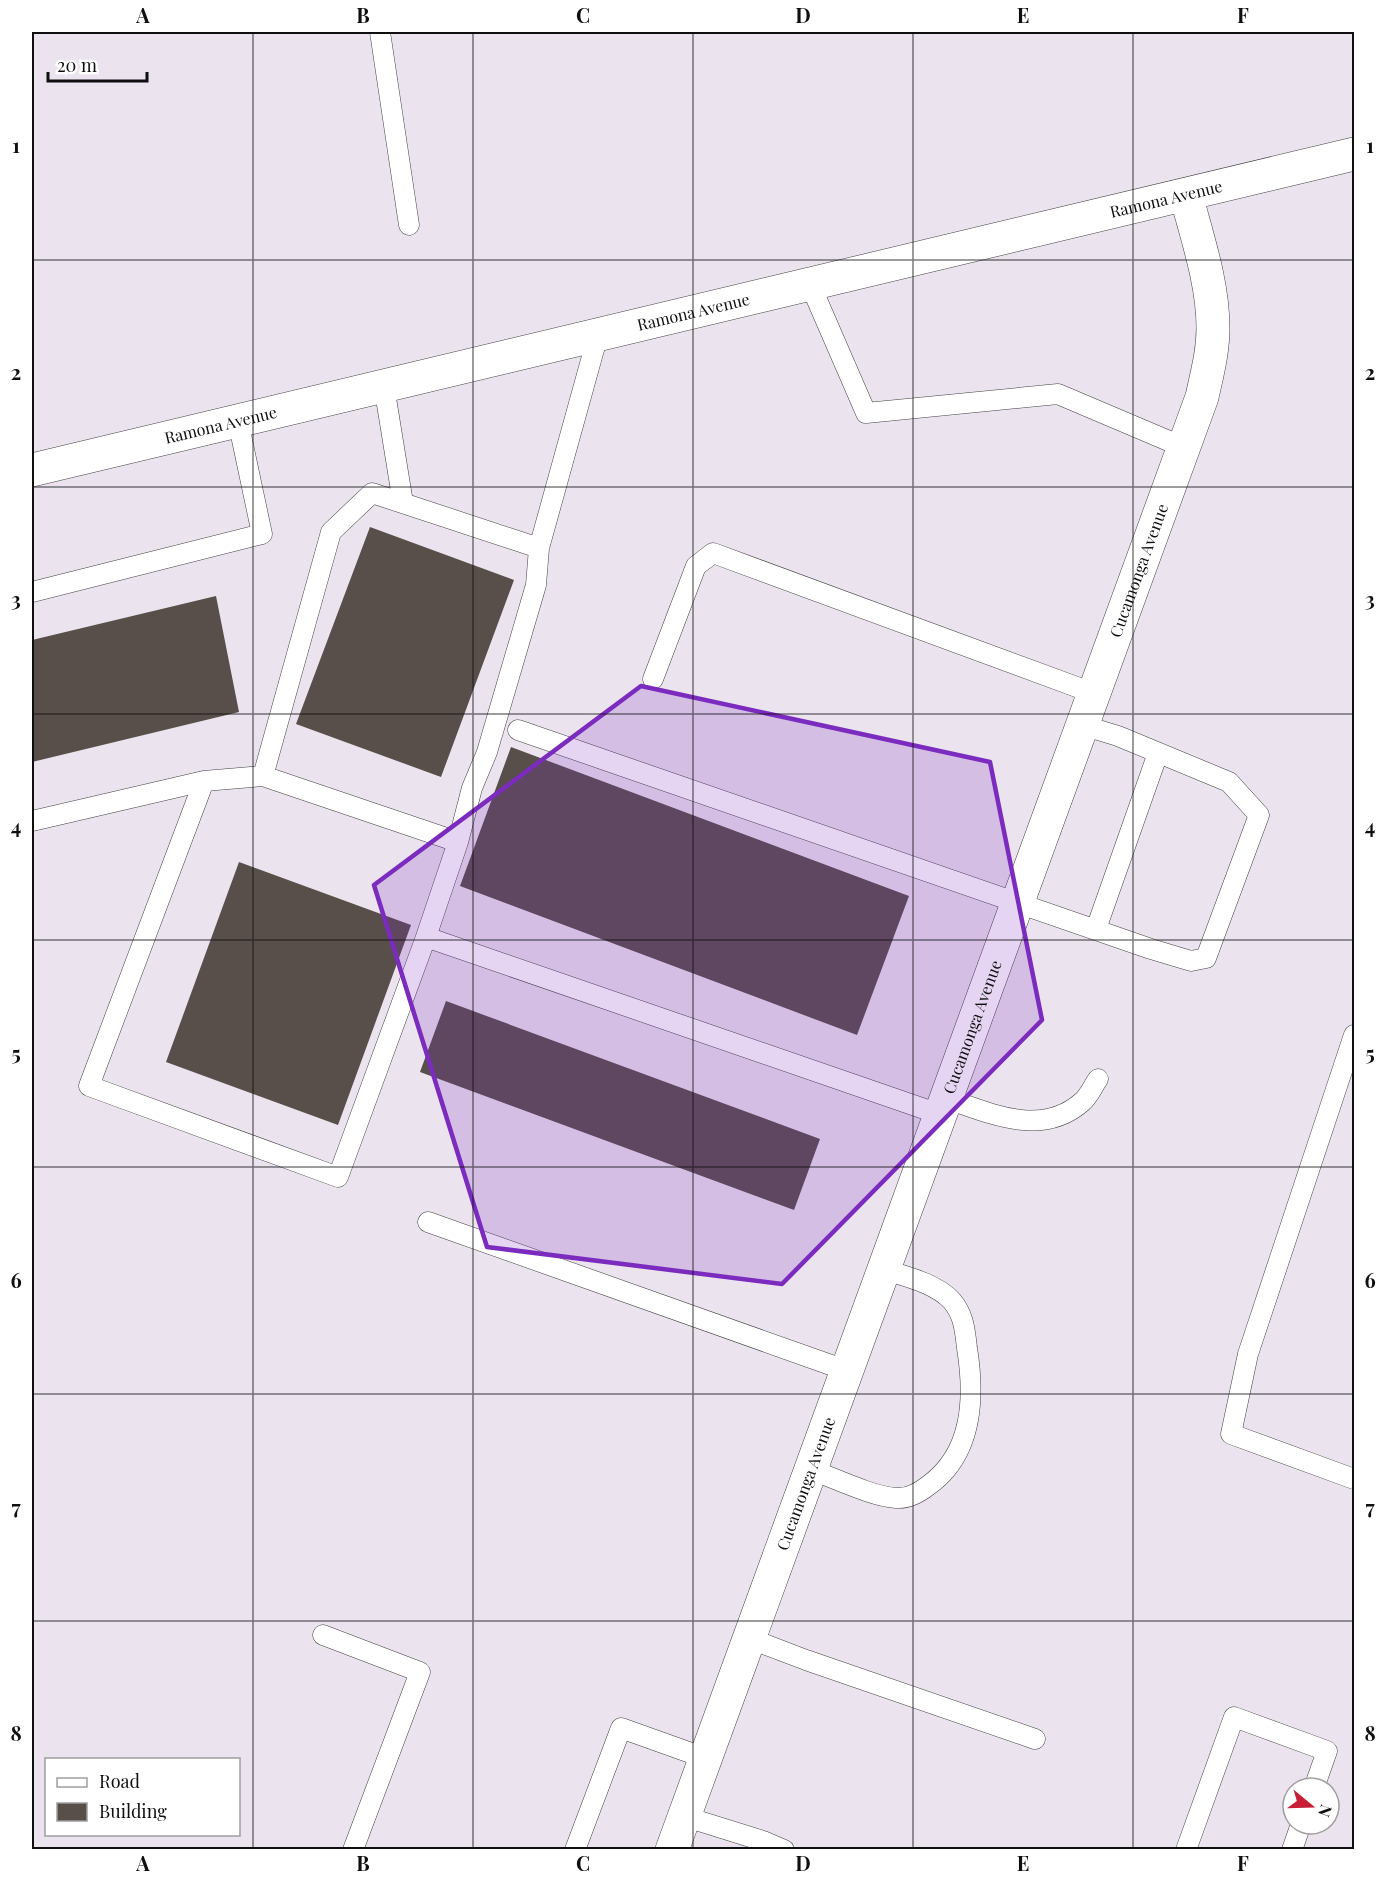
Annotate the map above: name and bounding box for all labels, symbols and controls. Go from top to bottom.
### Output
text: A [135,1,150,28]
text: B [356,1,370,28]
text: C [576,1,590,28]
text: D [795,1,811,28]
text: E [1017,1,1029,28]
text: F [1237,1,1249,28]
scale bar [48,45,147,83]
text: 20 m [57,53,97,77]
text: 1 [12,131,20,158]
text: 1 [1366,131,1374,158]
street label: Ramona Avenue [1108,175,1224,222]
street label: Ramona Avenue [635,288,752,335]
text: 2 [11,358,21,385]
text: 2 [1365,358,1375,385]
street label: Ramona Avenue [162,401,279,448]
street label: Cucamonga Avenue [1104,501,1172,640]
text: 3 [11,585,21,612]
text: 3 [1365,585,1375,612]
text: 4 [11,812,21,839]
text: 4 [1365,812,1375,839]
street label: Cucamonga Avenue [938,957,1006,1097]
text: 5 [11,1039,21,1066]
text: 5 [1365,1039,1375,1066]
text: 6 [10,1266,22,1293]
text: 6 [1364,1266,1376,1293]
street label: Cucamonga Avenue [771,1414,839,1553]
text: 7 [11,1493,21,1520]
text: 7 [1365,1493,1375,1520]
text: 8 [10,1719,22,1746]
text: 8 [1364,1719,1376,1746]
legend [45,1758,240,1836]
text: Road [99,1769,140,1793]
north arrow [1281,1776,1341,1836]
text: Building [99,1799,167,1823]
text: N [1314,1802,1337,1820]
text: A [135,1849,150,1876]
text: B [356,1849,370,1876]
text: C [576,1849,590,1876]
text: D [795,1849,811,1876]
text: E [1017,1849,1029,1876]
text: F [1237,1849,1249,1876]

